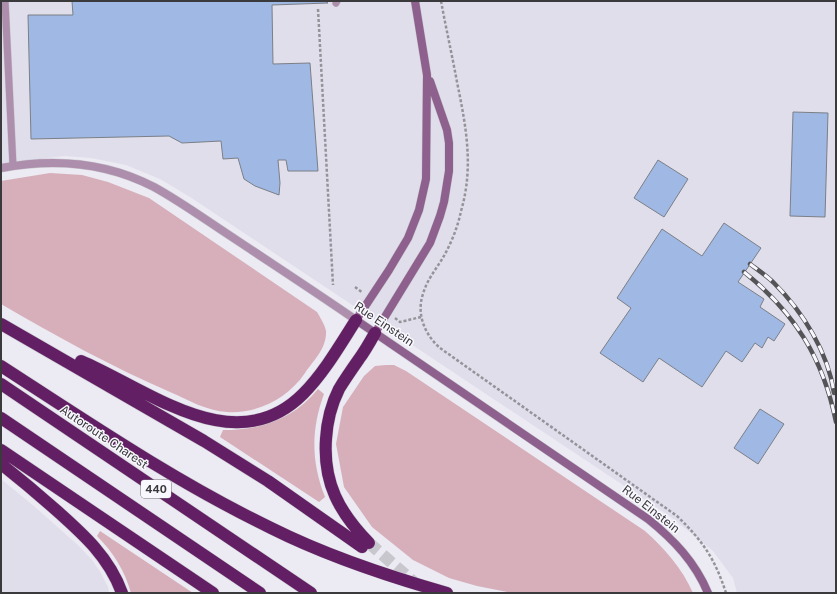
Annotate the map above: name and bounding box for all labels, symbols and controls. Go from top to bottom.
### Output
street label: Rue Einstein [351,299,417,349]
street label: Autoroute Charest [57,402,151,472]
road number: 440 [141,480,171,498]
street label: Rue Einstein [619,482,683,536]

